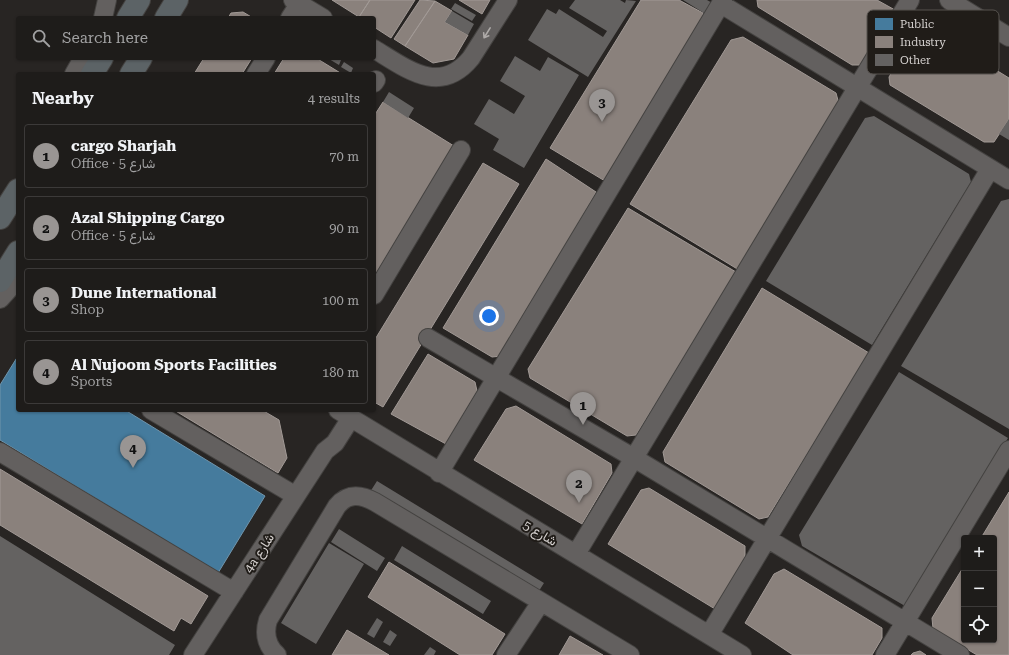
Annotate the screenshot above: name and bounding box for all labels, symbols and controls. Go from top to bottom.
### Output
legend [867,10,999,74]
search box [16,16,376,60]
text: Public [900,18,934,31]
icon: search [30,27,52,49]
one-way arrow [483,27,491,38]
text: Search here [62,29,148,47]
text: Industry [900,36,946,49]
text: Other [900,54,931,67]
text: Nearby [32,88,94,108]
pin: 3 [589,89,615,122]
text: 4 results [308,91,360,106]
text: cargo Sharjah [71,137,176,155]
text: 1 [42,149,50,164]
text: 70 m [329,149,359,164]
text: Office · شارع 5 [71,156,155,171]
text: Azal Shipping Cargo [71,209,225,227]
text: 2 [42,221,50,236]
text: 90 m [329,221,359,236]
text: Office · شارع 5 [71,228,155,243]
text: Dune International [71,284,217,302]
text: 3 [42,293,50,308]
text: 100 m [322,293,359,308]
text: Shop [71,302,104,317]
your location [479,306,499,326]
text: Al Nujoom Sports Facilities [71,356,277,374]
text: 4 [42,365,50,380]
text: 180 m [322,365,359,380]
text: Sports [71,374,112,389]
pin: 1 [570,392,596,425]
pin: 4 [120,435,146,468]
pin: 2 [566,470,592,503]
street label: شارع 5 [519,517,560,551]
street label: 4a شارع [241,531,279,577]
map controls [961,535,997,643]
button: + [961,535,997,571]
button: − [961,571,997,607]
button: locate [961,607,997,643]

